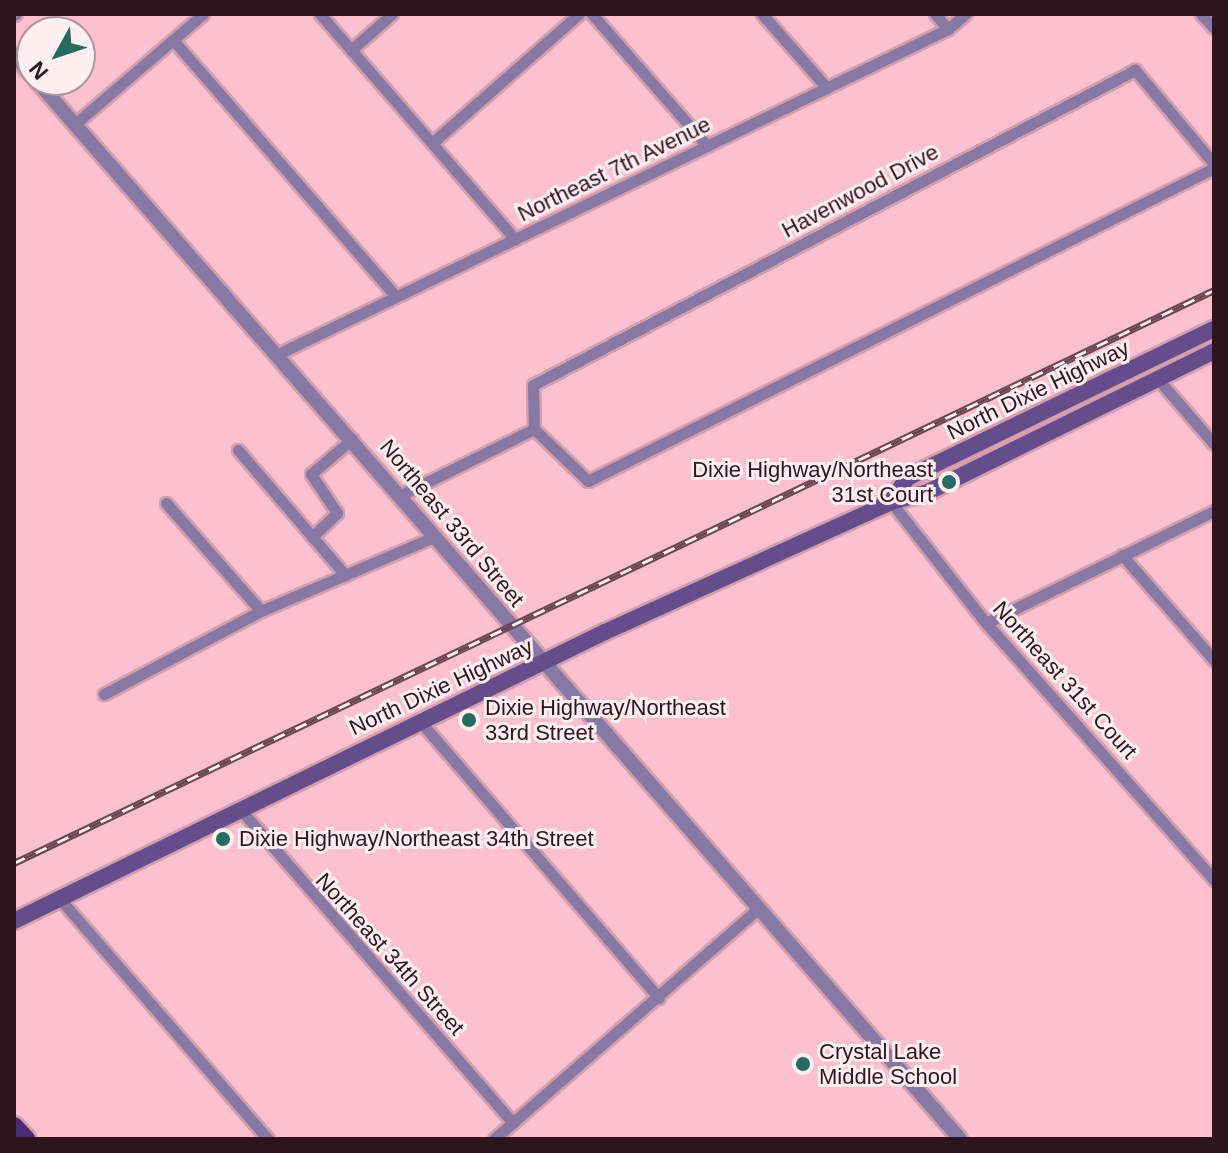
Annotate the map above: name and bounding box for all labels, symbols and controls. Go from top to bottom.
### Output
north arrow [16,16,96,96]
text: N [24,56,53,85]
street label: Northeast 7th Avenue [513,111,715,227]
street label: Havenwood Drive [777,139,943,243]
street label: North Dixie Highway [943,334,1133,446]
street label: Northeast 33rd Street [374,434,530,612]
place label: Dixie Highway/Northeast 31st Court [692,456,933,508]
marker: Dixie Highway/Northeast 31st Court [940,473,958,491]
street label: Northeast 31st Court [987,596,1143,764]
street label: North Dixie Highway [345,633,537,741]
place label: Dixie Highway/Northeast 33rd Street [485,694,726,746]
marker: Dixie Highway/Northeast 33rd Street [460,711,478,729]
place label: Dixie Highway/Northeast 34th Street [239,826,594,852]
marker: Dixie Highway/Northeast 34th Street [214,830,232,848]
street label: Northeast 34th Street [310,867,470,1041]
place label: Crystal Lake Middle School [819,1038,957,1090]
marker: Crystal Lake Middle School [794,1055,812,1073]

